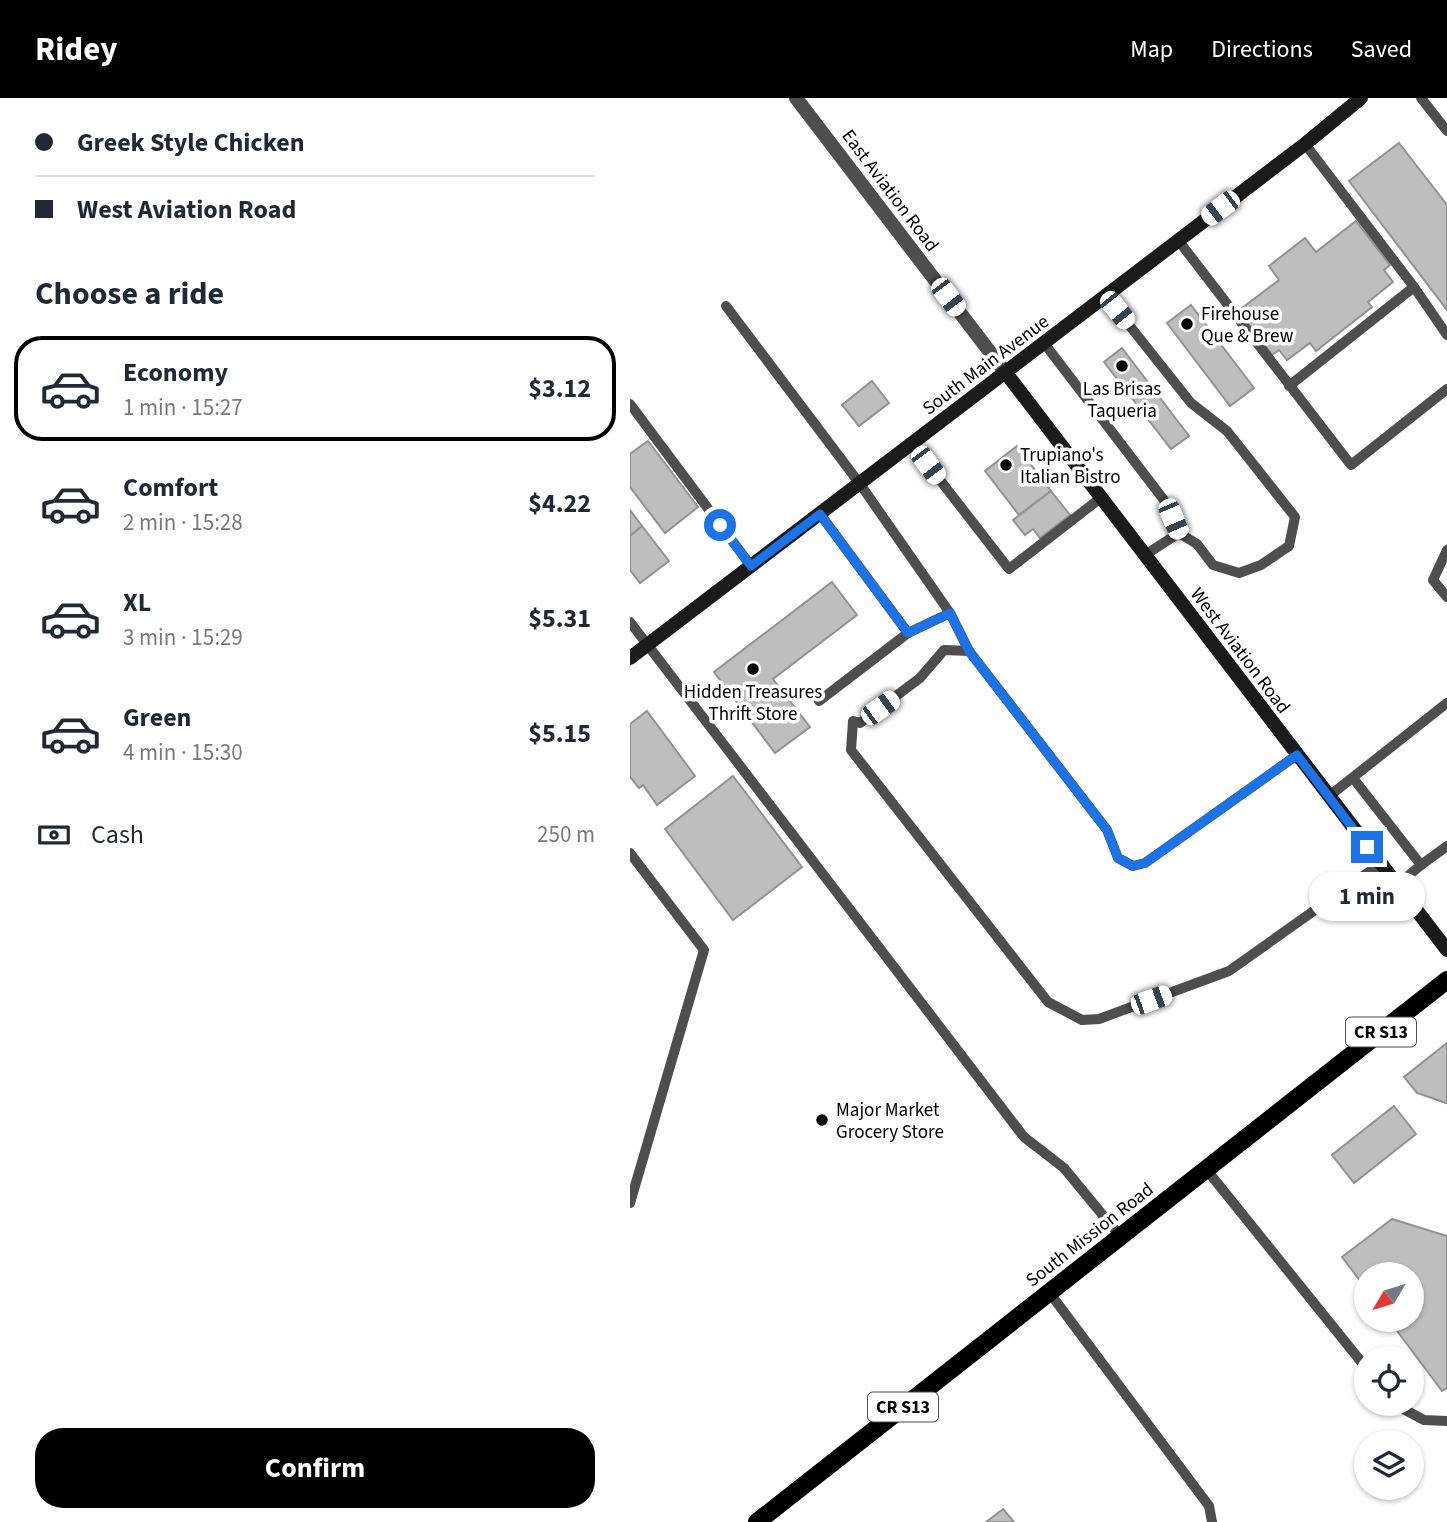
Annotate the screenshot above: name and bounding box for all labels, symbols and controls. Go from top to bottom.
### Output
text: Ridey [35,26,117,73]
text: Map [1130,32,1173,67]
text: Directions [1211,32,1313,67]
text: Saved [1351,32,1412,67]
text: Greek Style Chicken [77,124,305,161]
street label: East Aviation Road [835,124,945,258]
car [1197,187,1244,229]
text: West Aviation Road [77,191,296,228]
text: Choose a ride [35,271,224,317]
car [927,274,970,320]
car [1096,287,1139,333]
place label: Firehouse Que & Brew [1201,301,1294,350]
street label: South Main Avenue [917,309,1055,422]
marker: Firehouse Que & Brew [1179,316,1195,332]
text: Economy [123,354,228,391]
icon: car [39,357,102,420]
marker: Las Brisas Taqueria [1114,358,1130,374]
text: $3.12 [528,370,591,407]
place label: Las Brisas Taqueria [1083,376,1161,425]
text: 1 min · 15:27 [123,391,243,424]
car [907,442,950,488]
place label: Trupiano's Italian Bistro [1020,442,1120,491]
marker: Trupiano's Italian Bistro [998,457,1014,473]
text: Comfort [123,469,218,506]
icon: car [39,472,102,535]
text: $4.22 [528,485,591,522]
car [1156,496,1191,542]
text: 2 min · 15:28 [123,506,243,539]
route start [704,509,736,541]
street label: West Aviation Road [1183,582,1296,720]
text: XL [123,584,151,621]
icon: car [39,587,102,650]
text: $5.31 [528,600,591,637]
text: 3 min · 15:29 [123,621,243,654]
marker: Hidden Treasures Thrift Store [745,661,761,677]
place label: Hidden Treasures Thrift Store [684,679,822,728]
car [857,687,904,729]
text: Green [123,699,191,736]
icon: car [39,702,102,765]
text: $5.15 [528,715,591,752]
text: 4 min · 15:30 [123,736,243,769]
icon: cash [35,816,73,854]
text: Cash [91,816,144,853]
text: 250 m [537,818,595,851]
route end [1351,831,1383,863]
callout: 1 min [1309,872,1425,920]
text: 1 min [1339,880,1395,913]
car [1128,983,1175,1017]
road number: CR S13 [1346,1017,1416,1046]
place label: Major Market Grocery Store [836,1097,944,1146]
marker: Major Market Grocery Store [814,1112,830,1128]
street label: South Mission Road [1020,1177,1160,1294]
north arrow [1354,1262,1424,1332]
map controls [1354,1262,1424,1500]
button: locate [1354,1346,1424,1416]
road number: CR S13 [868,1392,938,1422]
button: Confirm [35,1428,595,1508]
button: layers [1354,1430,1424,1500]

